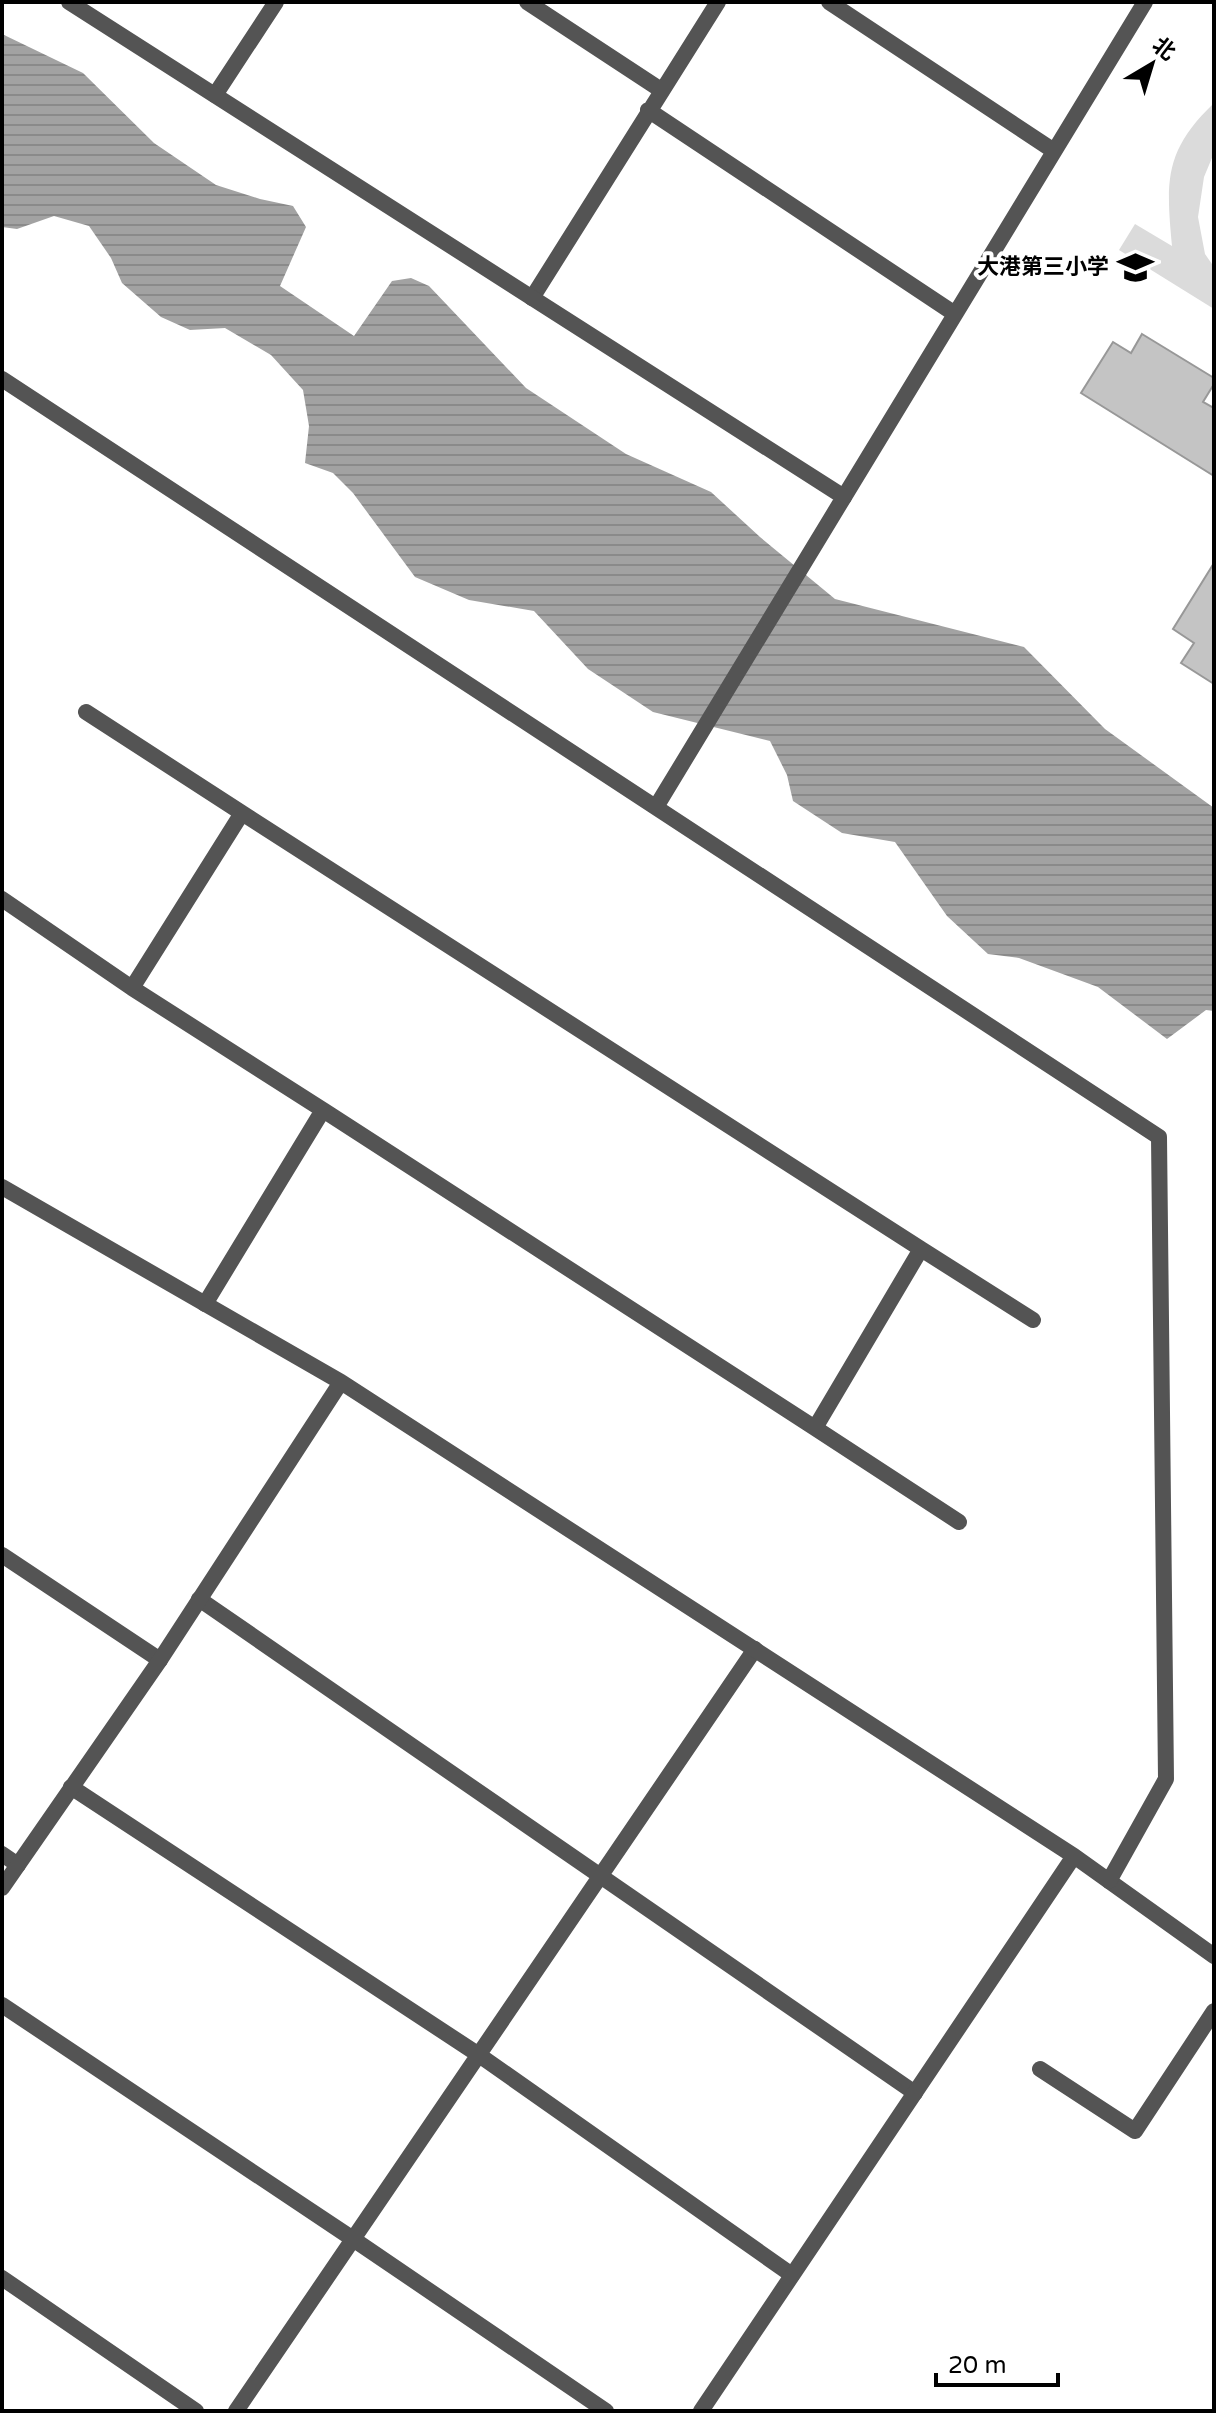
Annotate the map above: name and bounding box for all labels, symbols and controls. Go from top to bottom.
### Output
north arrow [1112,24,1192,104]
text: 北 [1147,32,1180,66]
school or university icon: 大港第三小学 [1116,248,1154,286]
place label: 大港第三小学 [977,254,1109,280]
scale bar [936,2337,1058,2387]
text: 20 m [948,2351,1006,2380]

